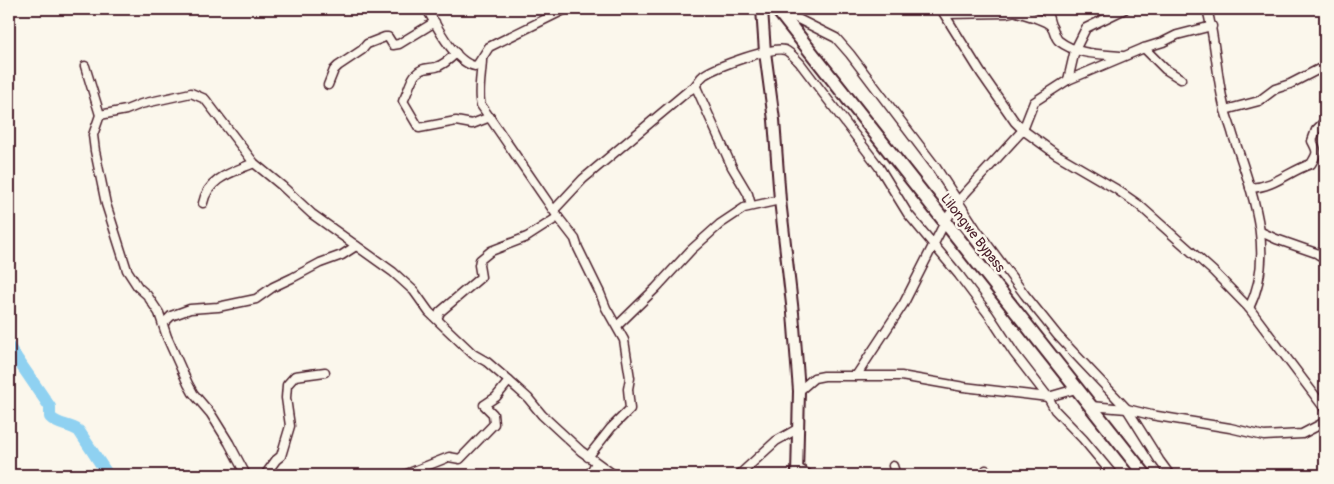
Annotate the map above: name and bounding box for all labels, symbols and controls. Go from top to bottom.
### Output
street label: Lilongwe Bypass [937,190,1009,276]

